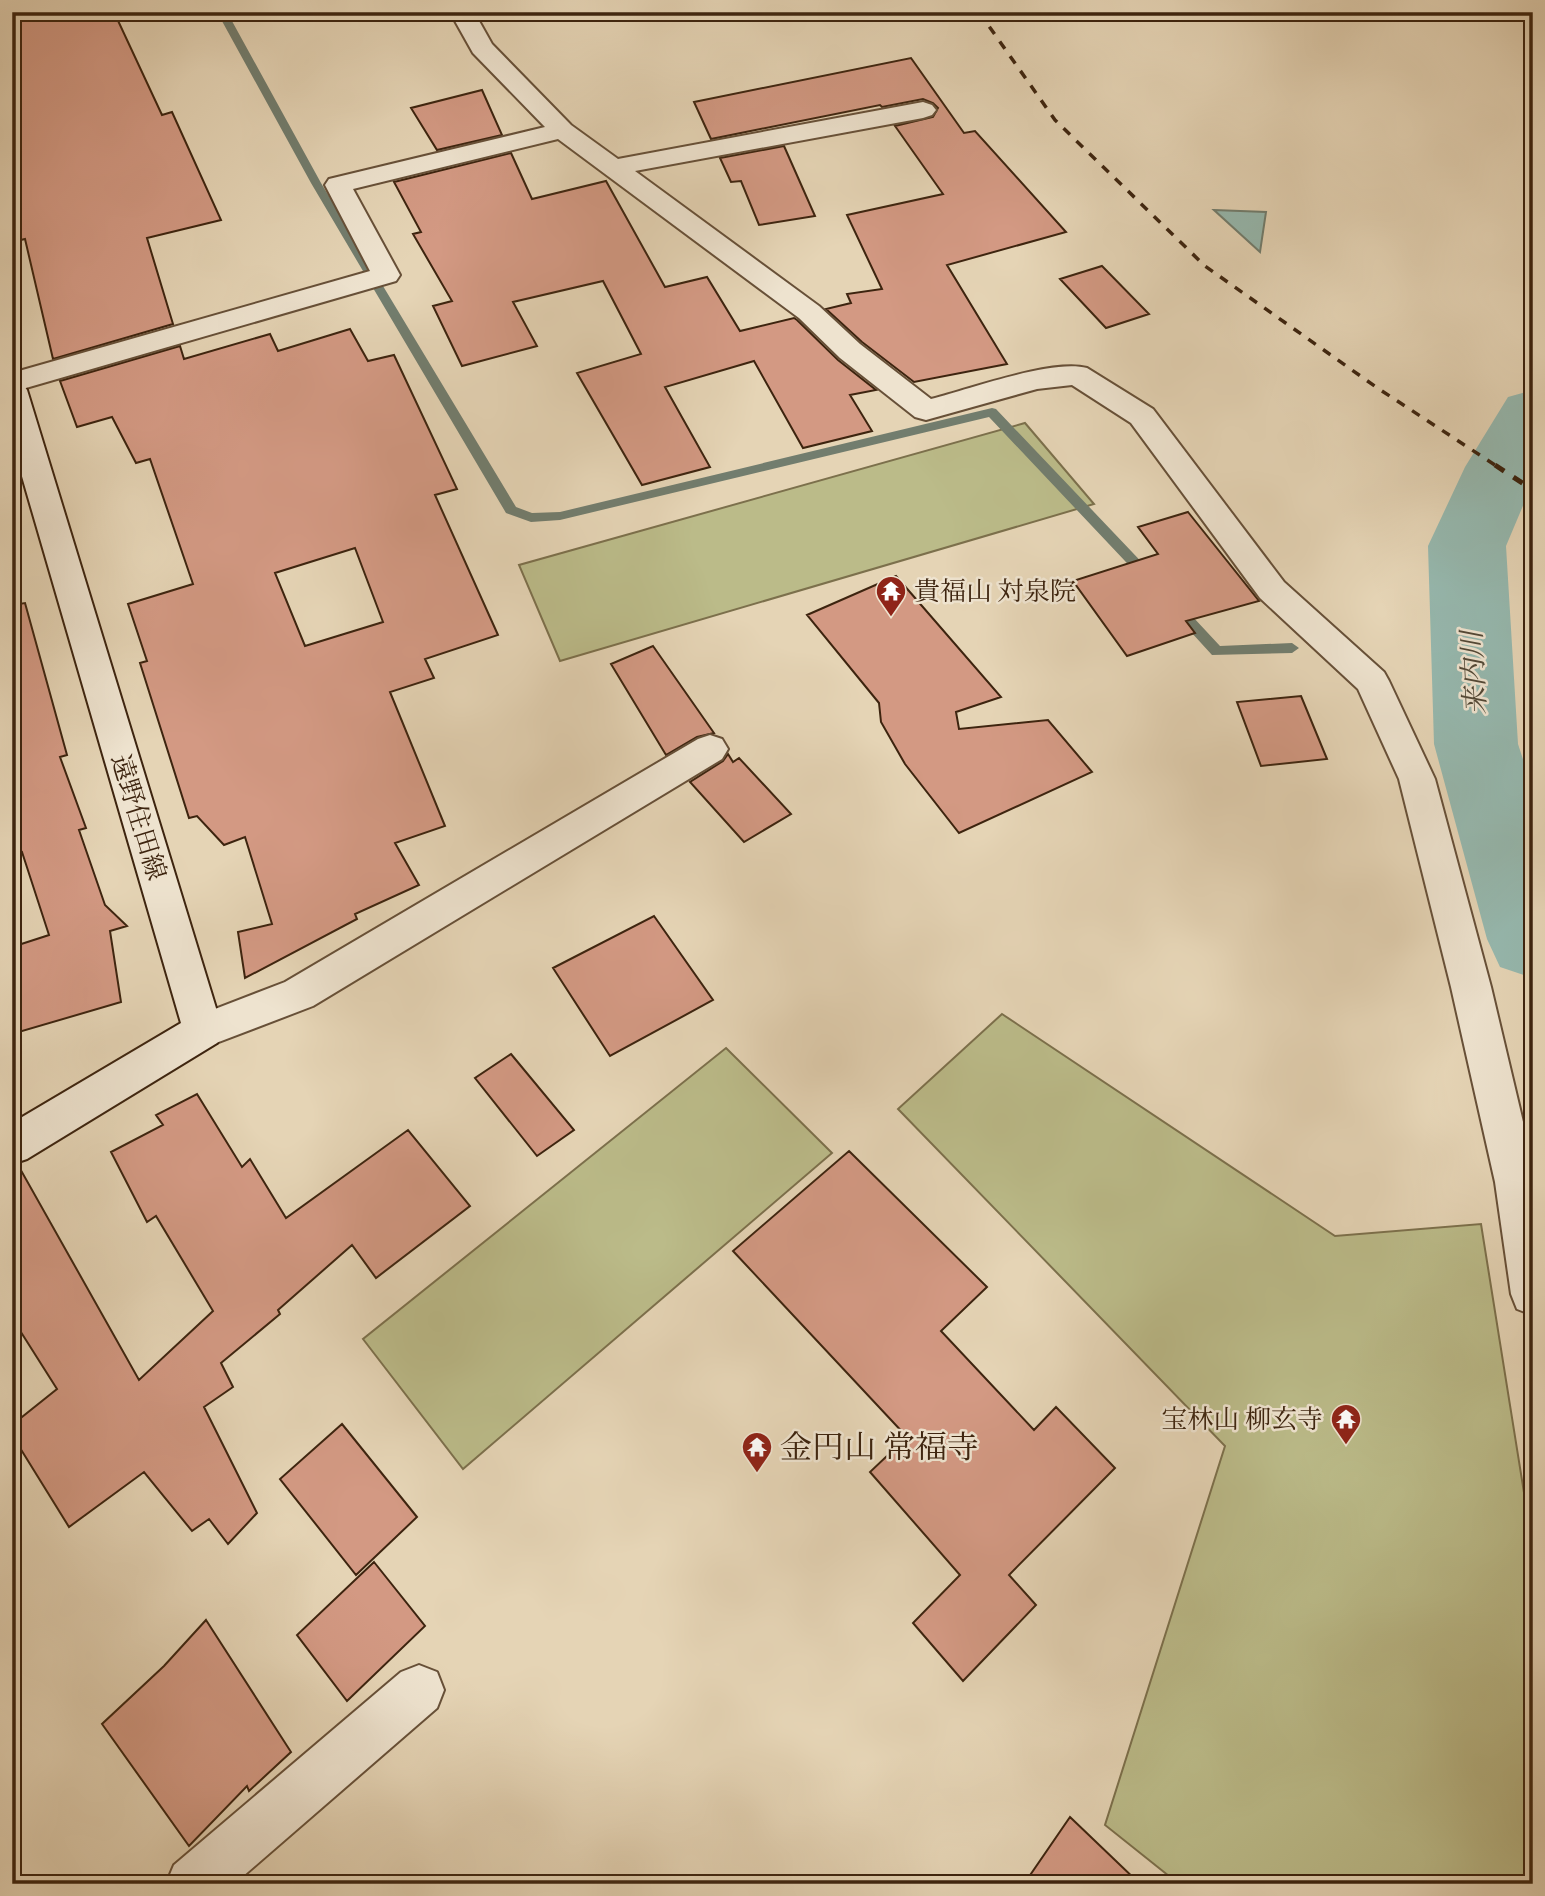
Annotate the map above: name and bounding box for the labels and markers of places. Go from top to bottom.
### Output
temple icon: 貴福山 対泉院 [874,574,908,618]
place label: 貴福山 対泉院 [914,576,1076,609]
temple icon: 宝林山 柳玄寺 [1329,1402,1363,1446]
place label: 宝林山 柳玄寺 [1161,1404,1323,1437]
place label: 金円山 常福寺 [780,1429,979,1470]
temple icon: 金円山 常福寺 [740,1430,774,1474]

